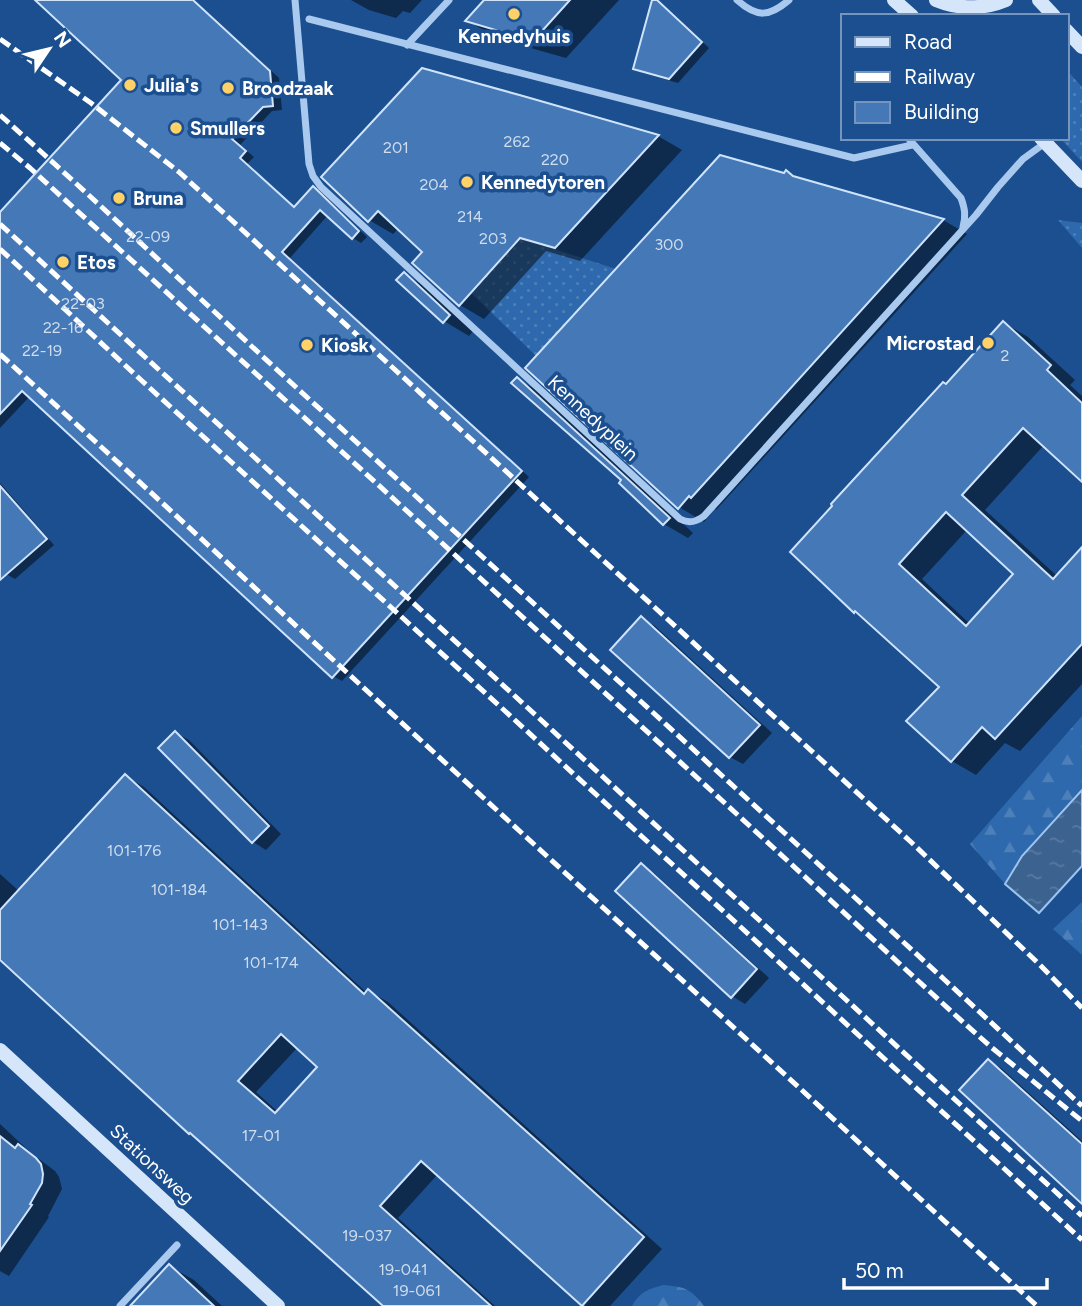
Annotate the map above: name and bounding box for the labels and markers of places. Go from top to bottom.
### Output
marker: Kennedyhuis [506,6,522,22]
place label: Kennedyhuis [458,25,570,48]
place label: Julia's [144,74,199,97]
marker: Julia's [122,77,138,93]
place label: Broodzaak [242,77,335,100]
marker: Broodzaak [220,80,236,96]
place label: Smullers [190,117,265,140]
marker: Smullers [168,120,184,136]
place label: Kennedytoren [481,171,605,194]
marker: Kennedytoren [459,174,475,190]
place label: Bruna [133,187,184,210]
marker: Bruna [111,190,127,206]
place label: Etos [77,251,116,274]
marker: Etos [55,254,71,270]
place label: Microstad [886,332,974,355]
place label: Kiosk [321,334,370,357]
marker: Microstad [980,335,996,351]
marker: Kiosk [299,337,315,353]

